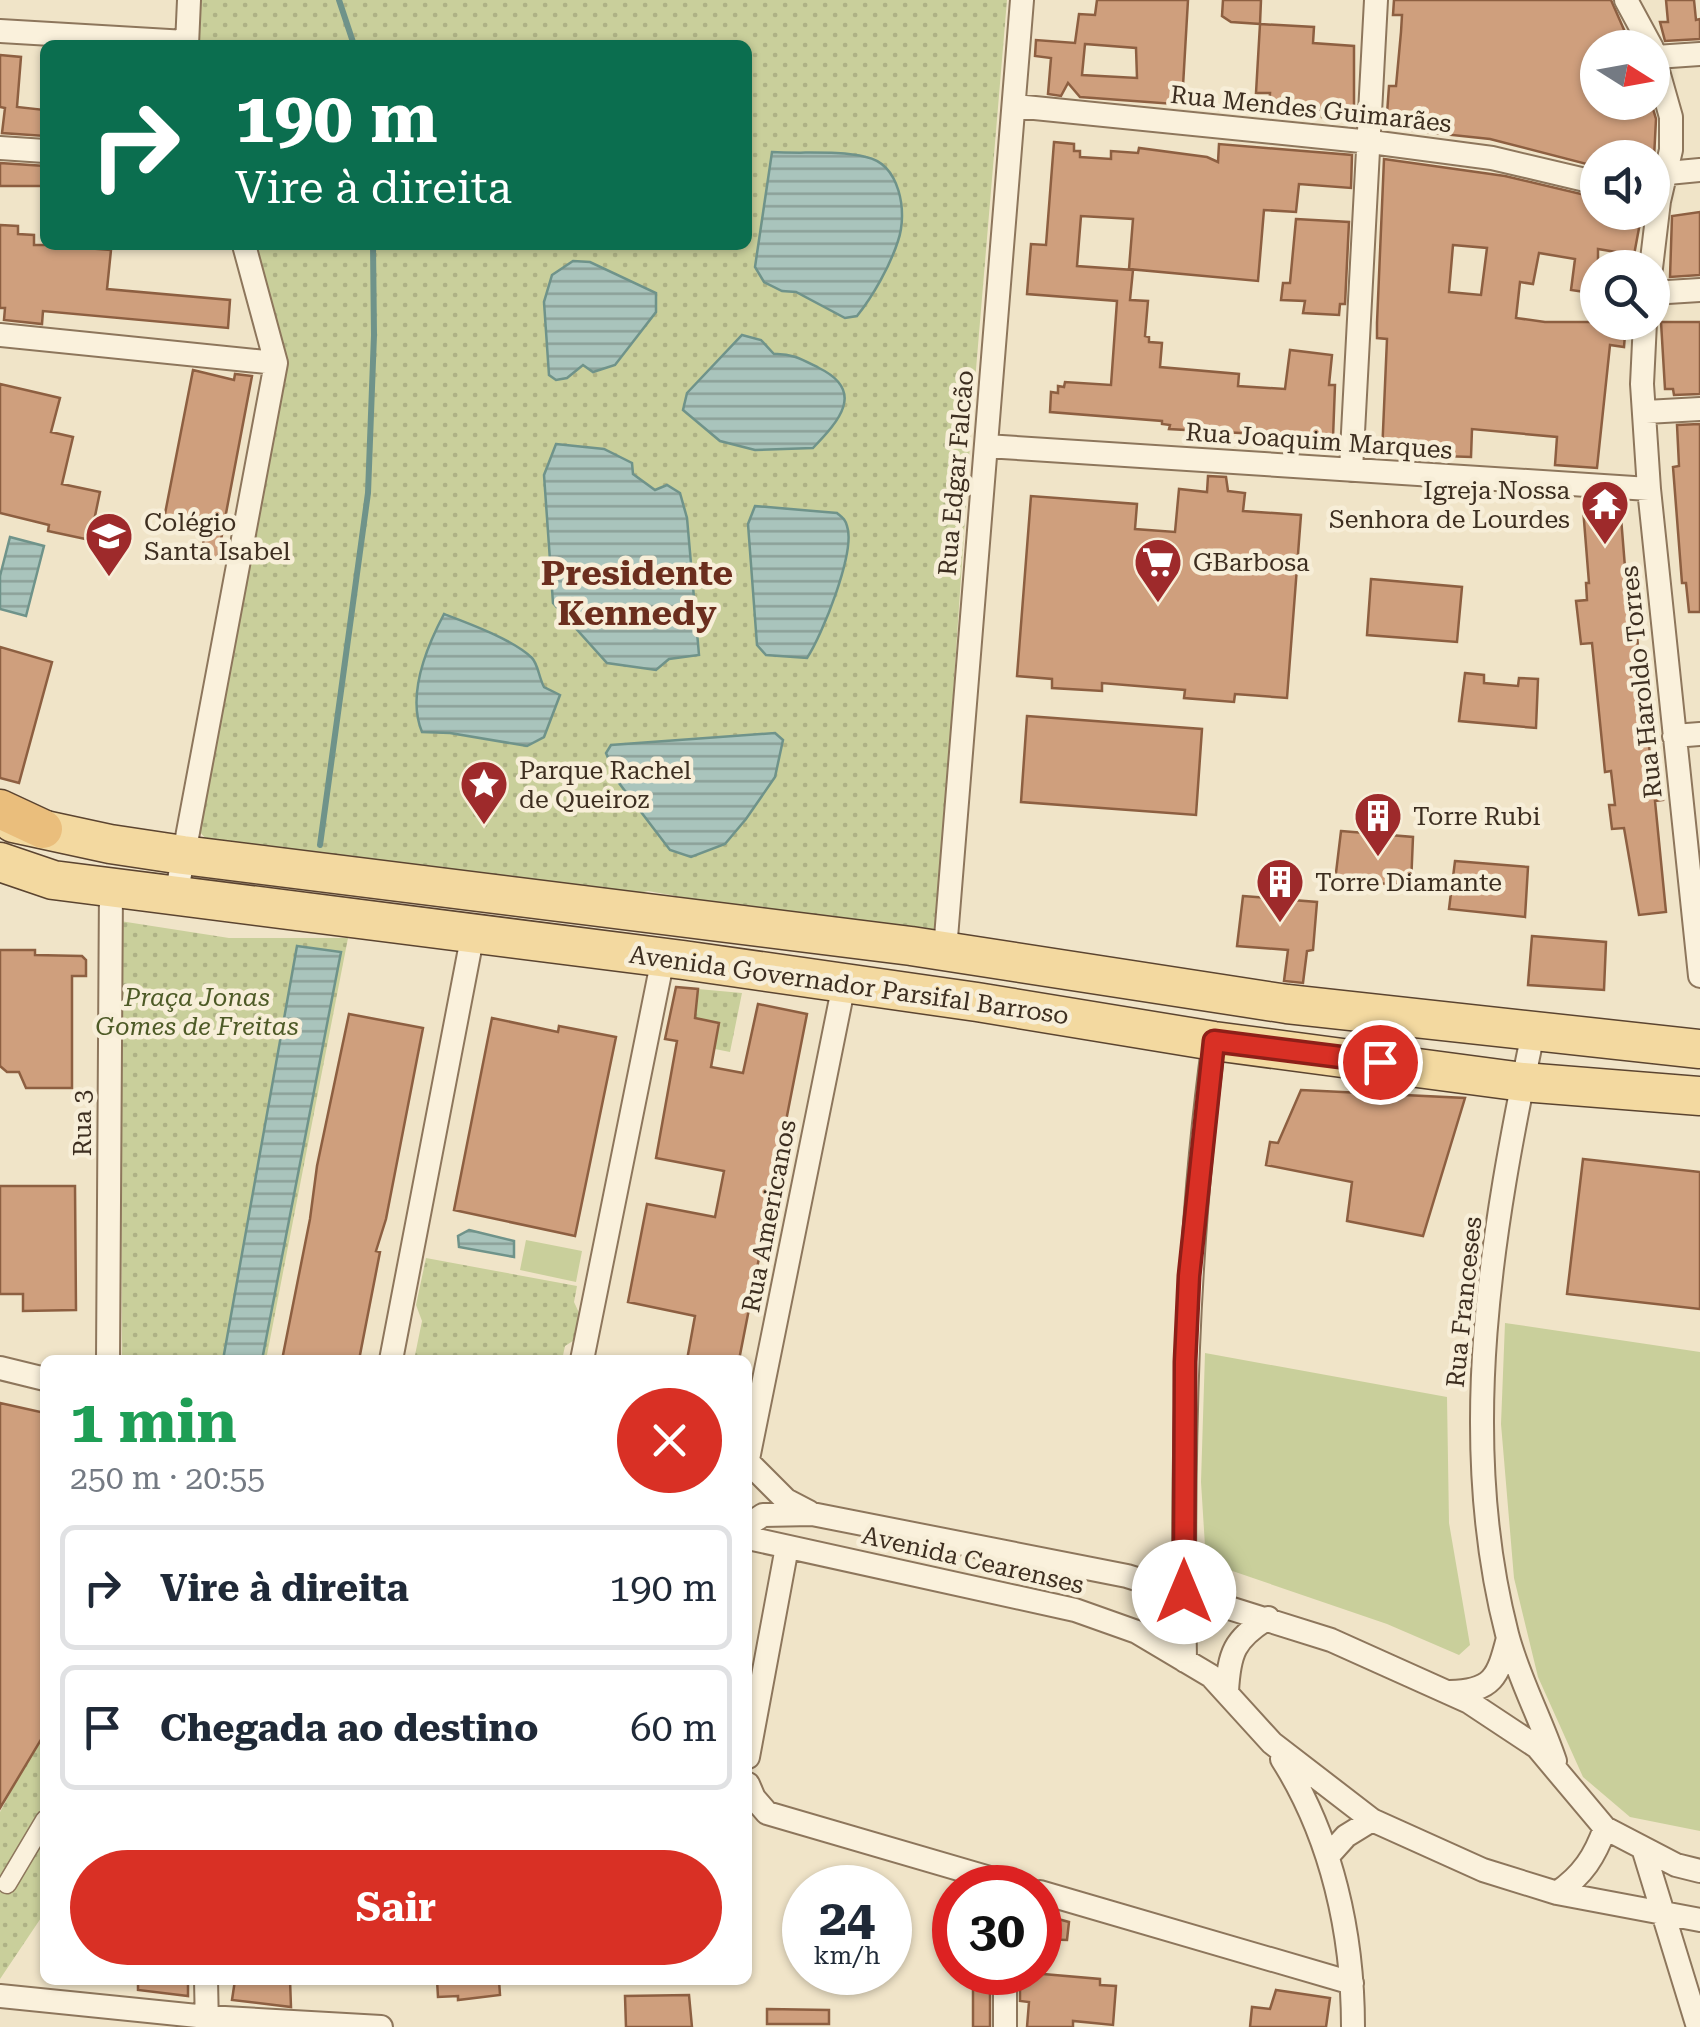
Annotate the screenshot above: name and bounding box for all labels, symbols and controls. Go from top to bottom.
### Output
north arrow [1580,30,1670,120]
map controls [1580,30,1670,340]
text: 190 m [235,77,438,159]
icon: right [70,80,200,210]
street label: Rua Mendes Guimarães [1169,80,1453,138]
button: sound [1580,140,1670,230]
text: Vire à direita [235,161,512,214]
button: search [1580,250,1670,340]
street label: Rua Edgar Falcão [933,369,979,577]
street label: Rua Joaquim Marques [1185,417,1453,465]
place label: Igreja Nossa Senhora de Lourdes [1329,476,1570,534]
temple icon: Igreja Nossa Senhora de Lourdes [1579,478,1631,546]
place label: Colégio Santa Isabel [144,508,291,566]
school or university icon: Colégio Santa Isabel [83,510,135,578]
supermarket icon: GBarbosa [1132,536,1184,604]
place label: GBarbosa [1193,548,1310,577]
district label: Presidente Kennedy [541,553,733,634]
street label: Rua Haroldo Torres [1614,564,1668,800]
place label: Parque Rachel de Queiroz [519,756,692,814]
place icon: Parque Rachel de Queiroz [458,758,510,826]
building icon: Torre Rubi [1352,790,1404,858]
place label: Torre Rubi [1413,802,1540,831]
building icon: Torre Diamante [1254,856,1306,924]
place label: Torre Diamante [1315,868,1502,897]
street label: Avenida Governador Parsifal Barroso [627,940,1071,1030]
park label: Praça Jonas Gomes de Freitas [95,983,299,1041]
pin [1338,1020,1423,1105]
icon: arrive [1353,1035,1408,1090]
street label: Rua 3 [68,1090,97,1156]
street label: Rua Americanos [736,1117,802,1315]
street label: Rua Franceses [1441,1215,1487,1389]
text: 1 min [70,1386,237,1457]
button: close [617,1388,722,1493]
text: 250 m · 20:55 [70,1459,265,1497]
street label: Avenida Cearenses [859,1520,1087,1600]
position arrow [1132,1540,1236,1644]
icon: right [75,1560,130,1615]
text: Vire à direita [160,1566,409,1610]
text: 190 m [609,1566,717,1610]
icon: arrive [75,1700,130,1755]
text: Chegada ao destino [160,1706,538,1750]
text: 60 m [630,1706,717,1750]
button: Sair [70,1850,722,1965]
speed limit sign: 30 [932,1865,1062,1995]
text: 24 [819,1889,875,1947]
text: km/h [814,1941,880,1970]

